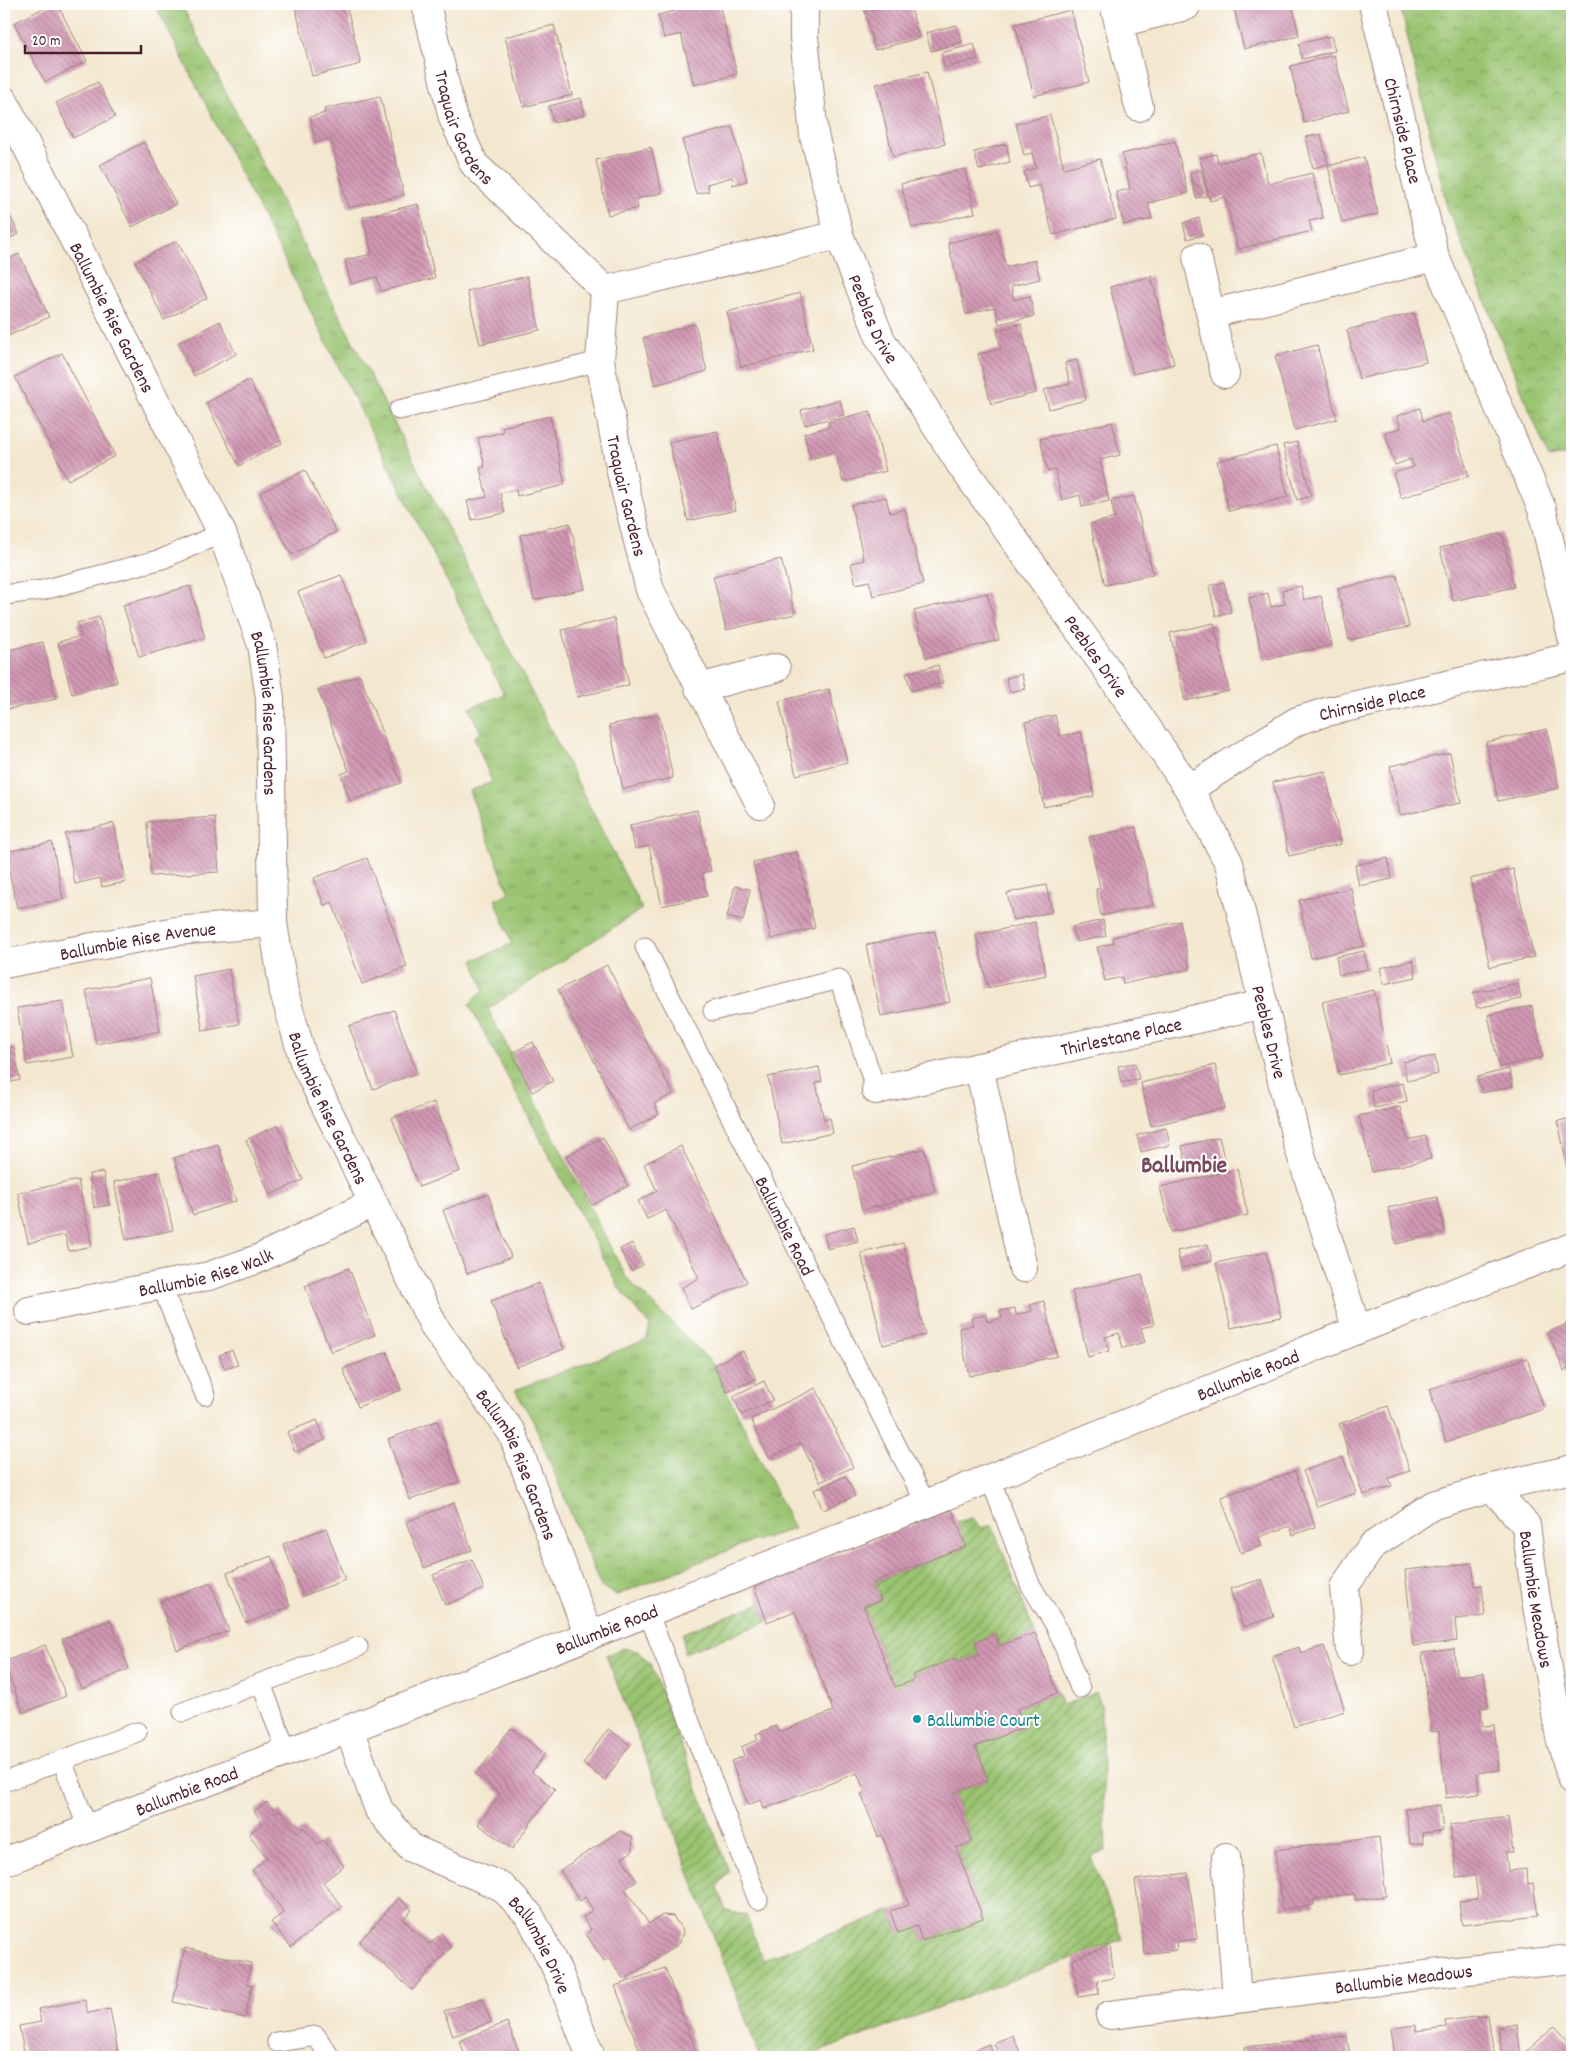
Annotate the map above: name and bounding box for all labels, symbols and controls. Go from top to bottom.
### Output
scale bar [25,22,141,54]
text: 20 m [32,31,60,53]
street label: Traquair Gardens [425,68,498,193]
street label: Chirnside Place [1374,75,1427,187]
street label: Ballumbie Rise Gardens [60,239,159,399]
street label: Peebles Drive [839,271,903,370]
street label: Traquair Gardens [597,433,651,560]
street label: Peebles Drive [1055,611,1132,704]
street label: Ballumbie Rise Gardens [241,628,281,796]
street label: Chirnside Place [1316,680,1429,730]
street label: Ballumbie Rise Avenue [58,918,217,970]
street label: Peebles Drive [1242,983,1291,1082]
street label: Thirlestane Place [1059,1013,1185,1066]
street label: Ballumbie Rise Gardens [279,1029,373,1190]
district label: Ballumbie [1141,1150,1228,1184]
street label: Ballumbie Road [746,1173,819,1282]
street label: Ballumbie Rise Walk [137,1243,279,1306]
street label: Ballumbie Road [1194,1345,1304,1410]
street label: Ballumbie Rise Gardens [467,1385,561,1545]
street label: Ballumbie Meadows [1510,1529,1558,1671]
street label: Ballumbie Road [552,1600,663,1664]
place label: Ballumbie Court [927,1709,1040,1736]
marker: Ballumbie Court [911,1713,923,1725]
street label: Ballumbie Road [132,1761,243,1826]
street label: Ballumbie Drive [500,1891,575,1998]
street label: Ballumbie Meadows [1334,1960,1474,2003]

